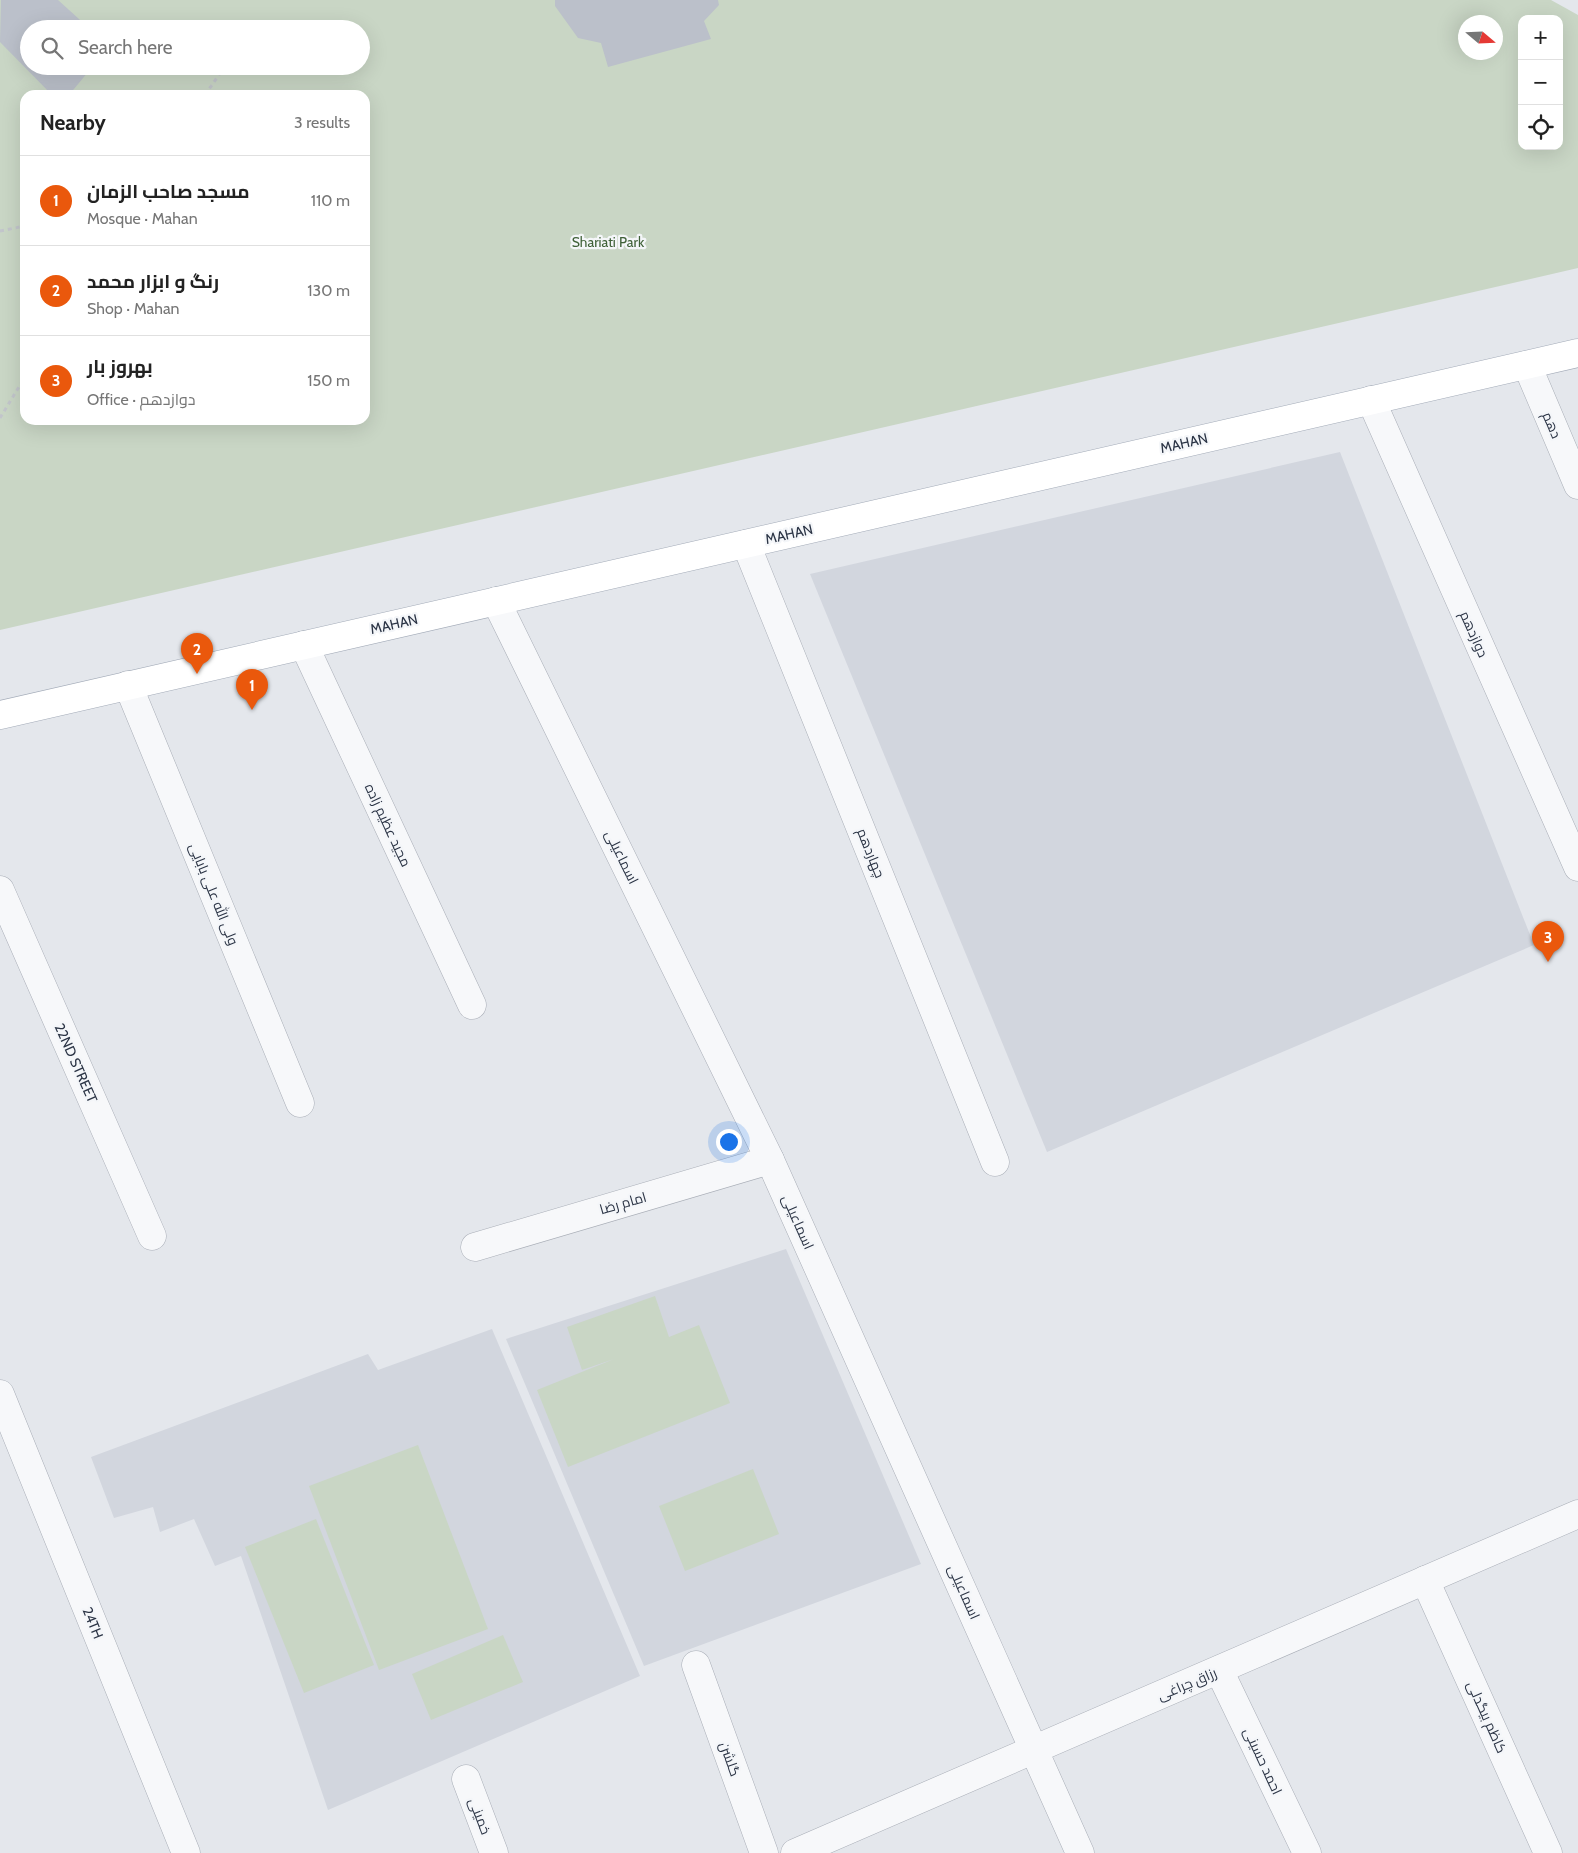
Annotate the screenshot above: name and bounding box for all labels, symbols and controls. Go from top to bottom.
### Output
north arrow [1458,15,1503,60]
map controls [1518,15,1563,150]
button: + [1518,15,1563,60]
search box [20,20,370,75]
icon: search [38,34,66,62]
text: Search here [78,36,172,59]
button: − [1518,60,1563,105]
button: locate [1518,105,1563,150]
text: Nearby [40,110,106,135]
text: 3 results [294,113,350,132]
text: مسجد صاحب الزمان [87,180,250,203]
text: 1 [53,191,59,210]
text: 110 m [311,191,350,210]
text: Mosque · Mahan [87,209,198,228]
park label: Shariati Park [572,233,645,251]
text: رنگ و ابزار محمد [87,270,219,293]
text: 2 [52,281,60,300]
text: 130 m [307,281,350,300]
text: Shop · Mahan [87,299,180,318]
text: بهروز بار [87,355,153,378]
text: 3 [52,371,60,390]
text: 150 m [307,371,350,390]
text: Office · دوازدهم [87,390,196,409]
street label: دهم [1537,409,1566,441]
street label: MAHAN [1158,429,1210,457]
street label: MAHAN [763,520,815,548]
street label: دوازدهم [1455,608,1492,660]
street label: MAHAN [368,610,420,638]
pin: 2 [181,633,213,674]
pin: 1 [236,669,268,710]
street label: مجید عظیم زاده [360,780,415,870]
street label: چهاردهم [852,826,889,881]
street label: اسماعیلی [601,827,643,887]
street label: ولی الله علی‌ بابایی [185,840,243,948]
pin: 3 [1532,921,1564,962]
street label: 22ND STREET [51,1021,102,1106]
your location [716,1129,742,1155]
street label: امام رضا [597,1188,649,1219]
street label: اسماعیلی [778,1192,818,1252]
street label: اسماعیلی [944,1562,984,1622]
street label: 24TH [79,1605,107,1641]
street label: رزاق چراغی [1155,1663,1220,1705]
street label: کاظم بیگدلی [1462,1678,1511,1756]
street label: احمد حسینی [1240,1725,1286,1797]
street label: گلشن [716,1739,744,1779]
street label: خمینی [465,1795,495,1837]

